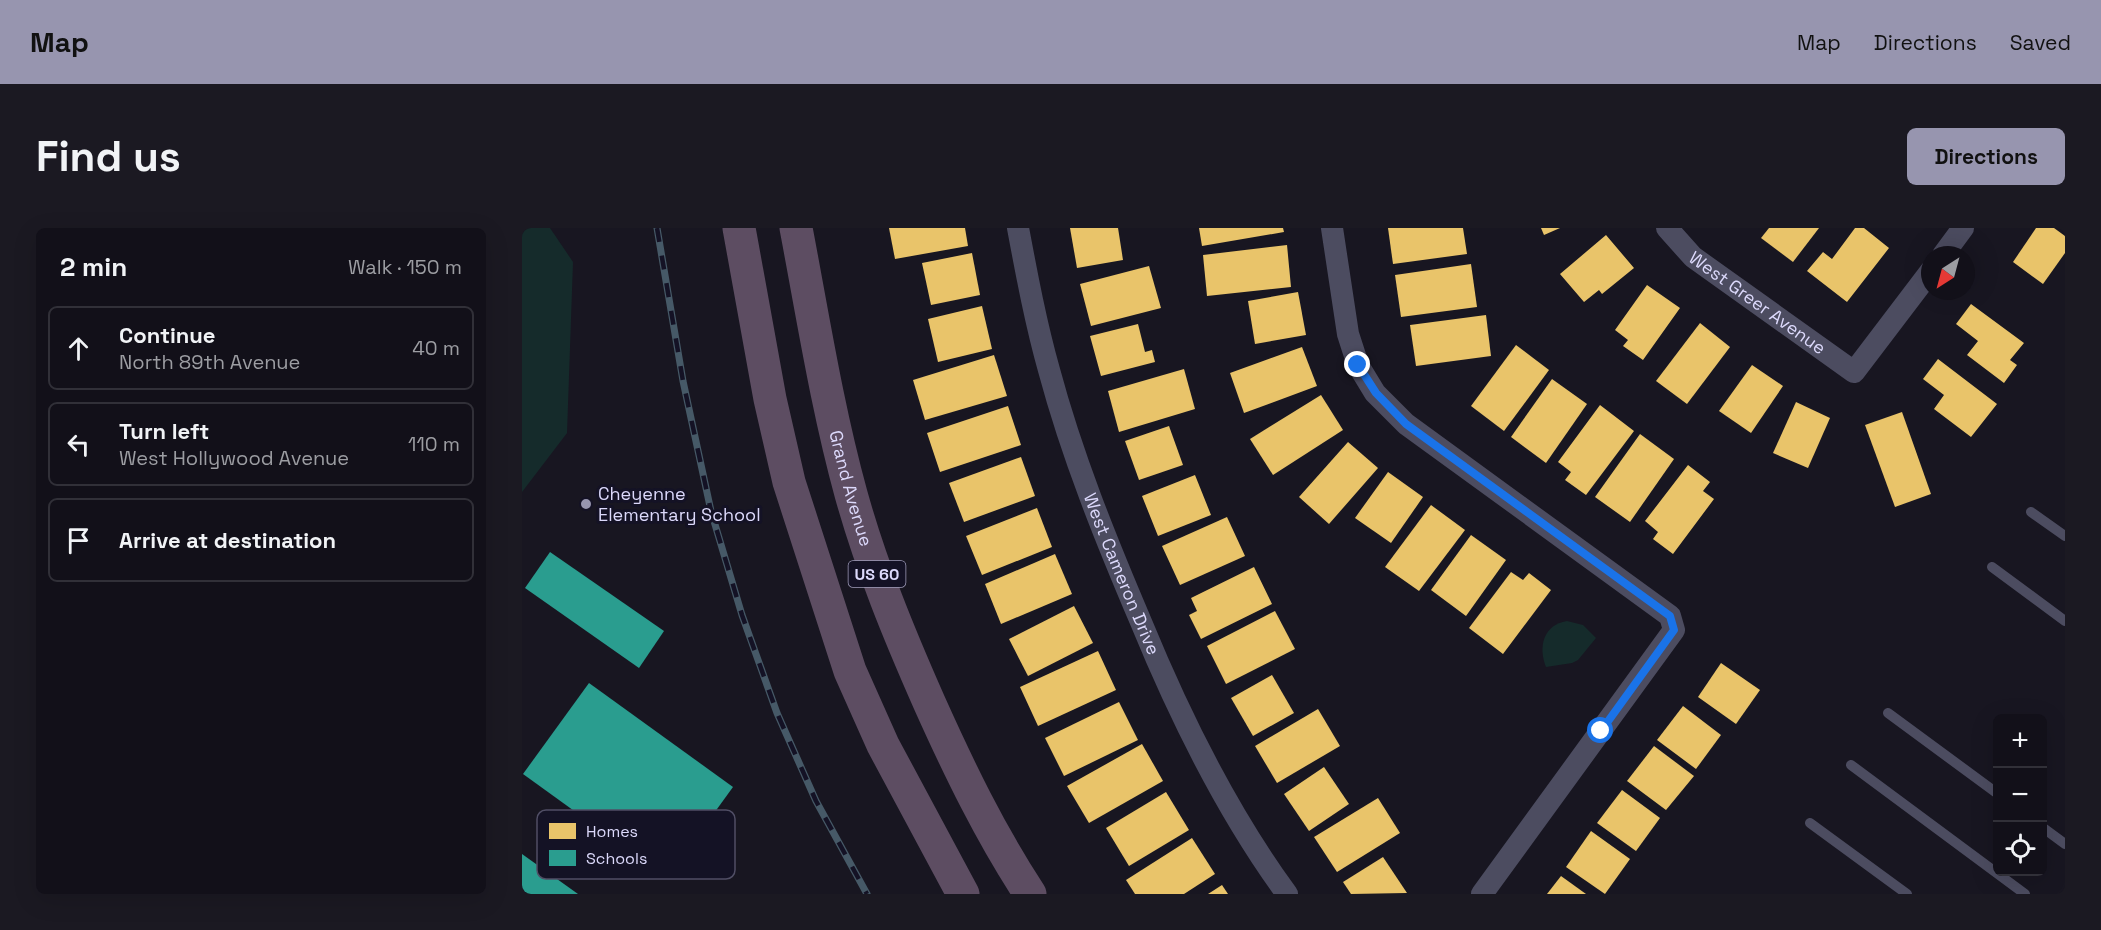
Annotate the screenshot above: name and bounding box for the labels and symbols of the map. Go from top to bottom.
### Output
street label: West Greer Avenue [1685,246,1831,359]
north arrow [1921,246,1975,300]
route end [1344,351,1370,377]
street label: Grand Avenue [824,428,878,549]
place label: Cheyenne Elementary School [598,482,761,526]
street label: West Cameron Drive [1079,490,1165,658]
marker: Cheyenne Elementary School [579,497,593,511]
road number: US 60 [848,561,906,587]
route start [1587,717,1613,743]
legend [537,810,735,879]
text: Homes [586,821,638,842]
text: Schools [586,848,647,869]

